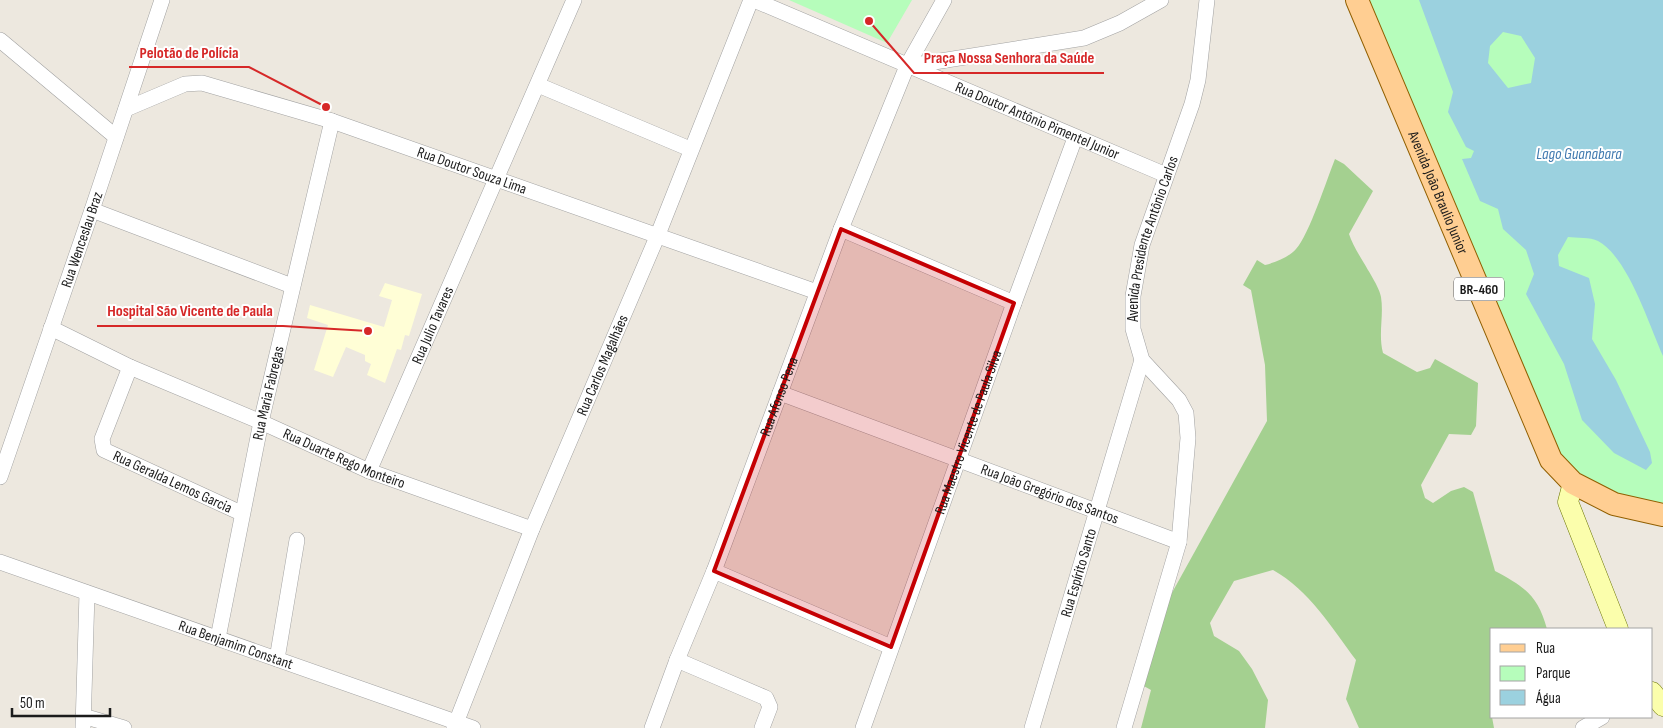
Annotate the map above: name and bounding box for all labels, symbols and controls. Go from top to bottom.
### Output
callout: Pelotão de Polícia [129,36,249,67]
callout: Praça Nossa Senhora da Saúde [914,42,1104,73]
text: Pelotão de Polícia [139,44,239,63]
text: Praça Nossa Senhora da Saúde [924,49,1094,68]
street label: Rua Doutor Antônio Pimentel Junior [952,78,1123,164]
street label: Avenida João Braulio Junior [1403,127,1472,258]
street label: Rua Doutor Souza Lima [414,143,529,199]
water label: Lago Guanabara [1536,145,1622,164]
street label: Avenida Presidente Antônio Carlos [1124,153,1183,323]
street label: Rua Wenceslau Braz [57,189,108,290]
road number: BR-460 [1454,278,1504,300]
street label: Rua Julio Tavares [408,284,458,367]
callout: Hospital São Vicente de Paula [97,295,283,326]
text: Hospital São Vicente de Paula [107,302,273,321]
street label: Rua Carlos Magalhães [573,312,633,419]
street label: Rua Maria Fabregas [249,344,289,442]
street label: Rua Maestro Vicente de Paula Silva [931,347,1007,517]
street label: Rua Afonso Pena [756,354,803,439]
street label: Rua Duarte Rego Monteiro [280,424,408,493]
street label: Rua Geralda Lemos Garcia [110,446,235,518]
street label: Rua João Gregório dos Santos [978,460,1121,529]
street label: Rua Espírito Santo [1057,526,1101,620]
street label: Rua Benjamim Constant [176,616,296,674]
legend [1490,628,1653,718]
text: Rua [1536,639,1555,658]
text: Parque [1536,664,1571,683]
scale bar [12,686,110,718]
text: Água [1535,689,1561,708]
text: 50 m [20,694,45,713]

